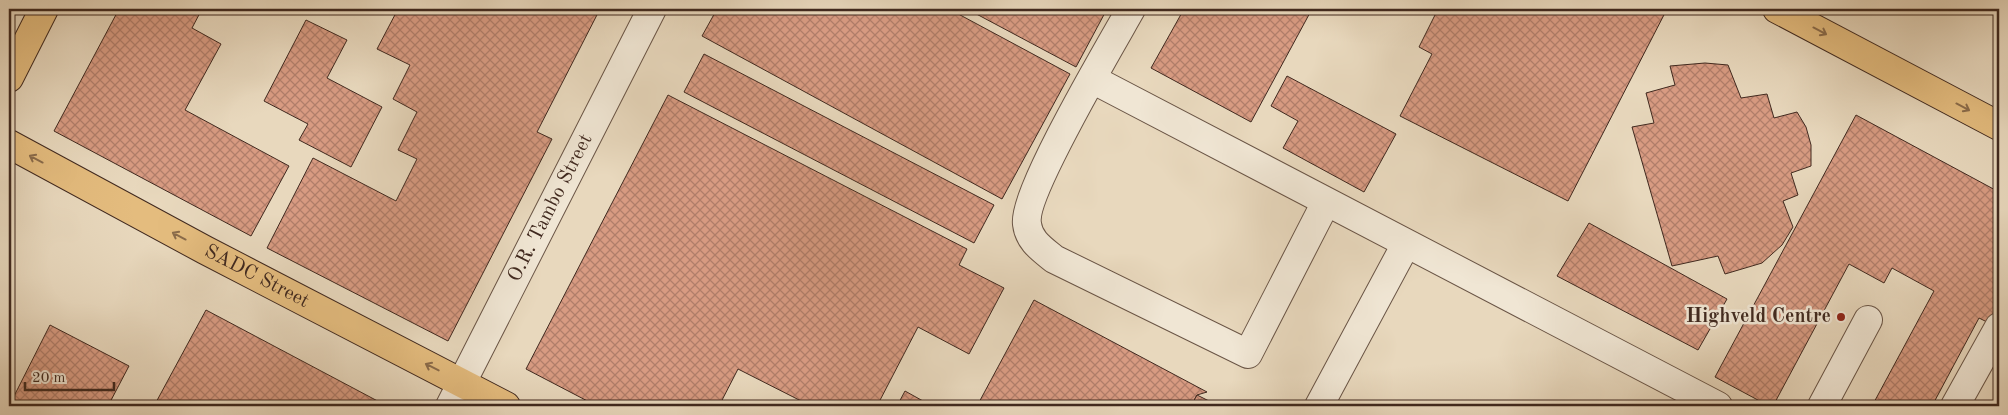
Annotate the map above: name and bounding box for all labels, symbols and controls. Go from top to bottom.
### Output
one-way arrow [1812,27,1826,37]
one-way arrow [1956,102,1971,112]
street label: O.R. Tambo Street [505,131,597,285]
one-way arrow [29,154,44,163]
one-way arrow [172,231,187,240]
street label: SADC Street [201,241,312,312]
place label: Highveld Centre [1686,307,1831,327]
marker: Highveld Centre [1835,311,1847,323]
scale bar [25,360,114,392]
one-way arrow [425,362,440,371]
text: 20 m [32,371,66,386]

